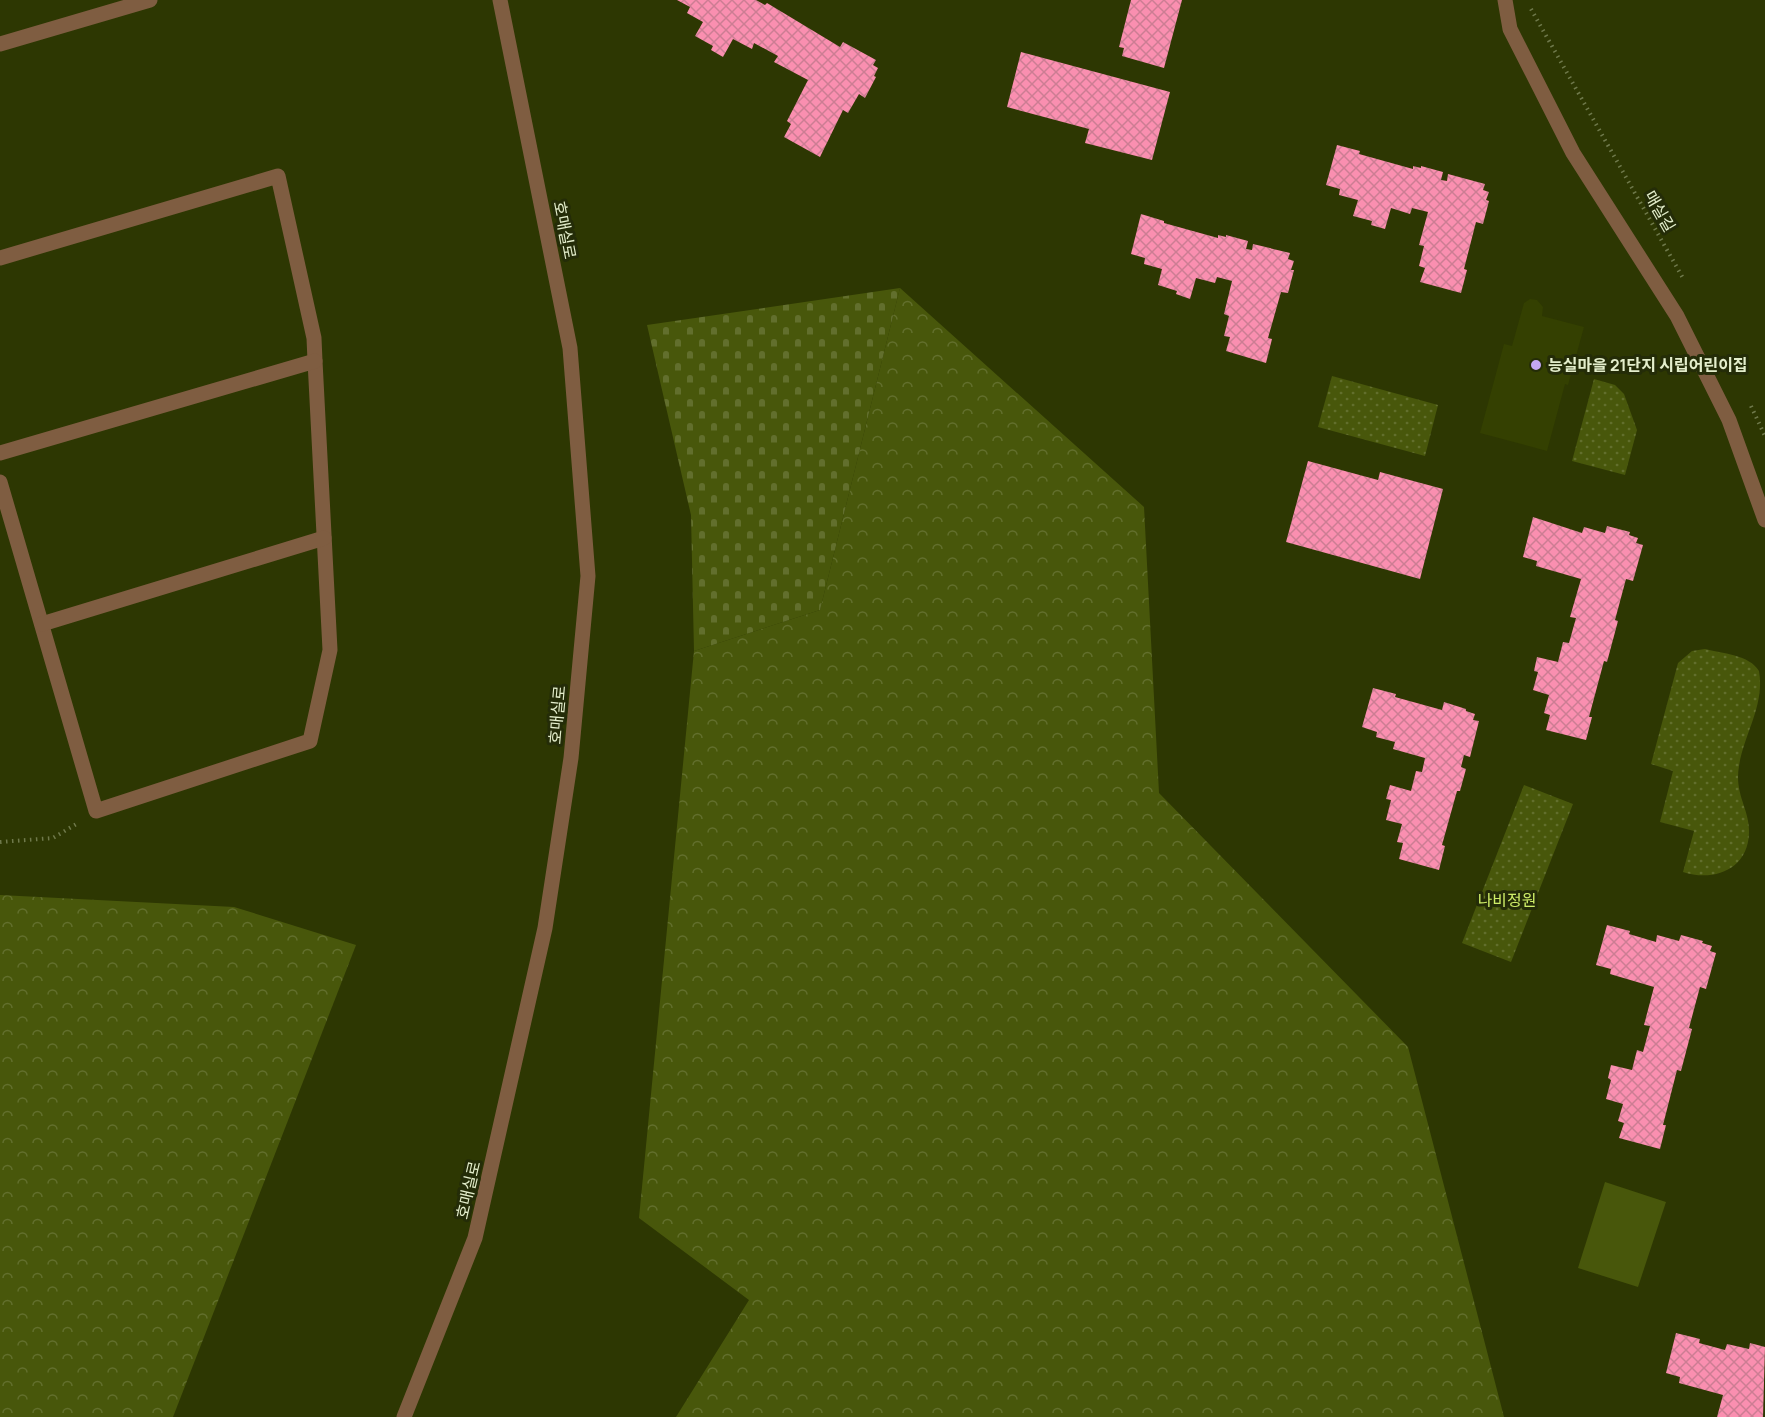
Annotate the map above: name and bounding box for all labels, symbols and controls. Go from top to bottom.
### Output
street label: 매실길 [1639,186,1681,236]
street label: 호매실로 [549,199,581,261]
place label: 능실마을 21단지 시립어린이집 [1548,354,1748,376]
marker: 능실마을 21단지 시립어린이집 [1529,358,1543,372]
street label: 호매실로 [543,684,571,745]
park label: 나비정원 [1478,889,1536,911]
street label: 호매실로 [451,1159,485,1221]

